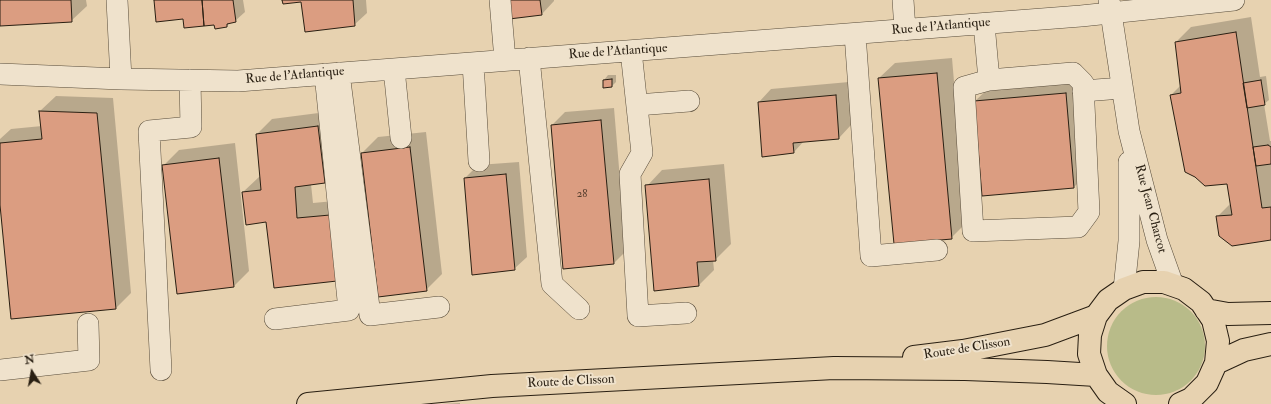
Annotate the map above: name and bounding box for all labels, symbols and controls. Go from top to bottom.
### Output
street label: Rue de l'Atlantique [891,15,991,39]
street label: Rue de l'Atlantique [568,41,668,63]
street label: Rue de l'Atlantique [245,64,345,88]
street label: Rue Jean Charcot [1131,163,1169,255]
house number: 28 [577,188,587,202]
street label: Route de Clisson [923,334,1011,364]
north arrow [12,352,52,392]
text: N [24,352,36,367]
street label: Route de Clisson [527,372,615,392]

